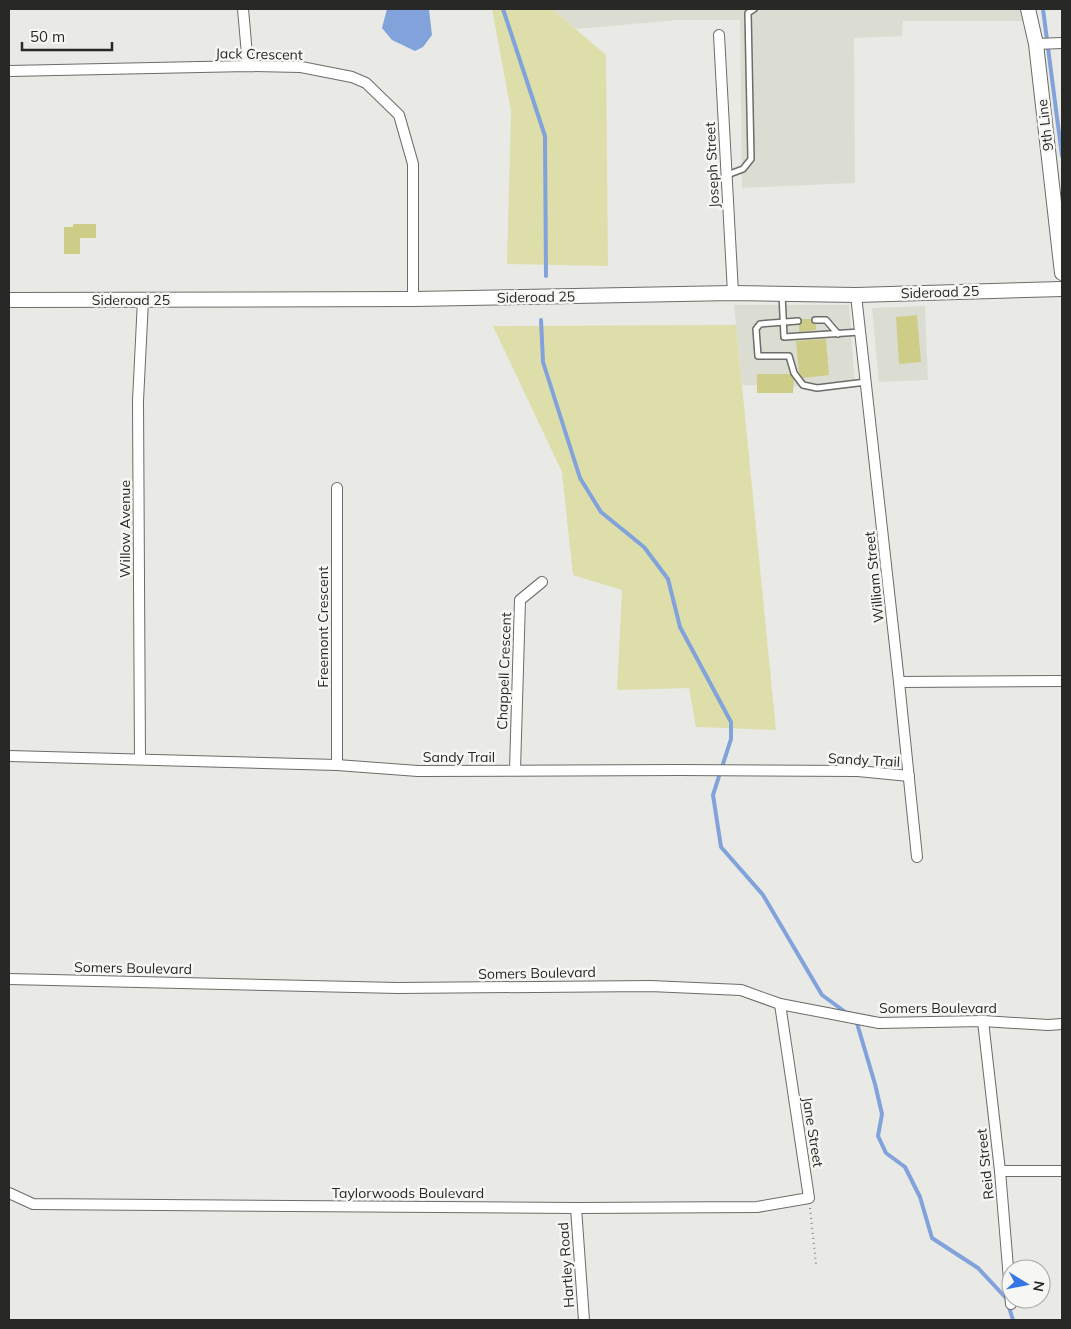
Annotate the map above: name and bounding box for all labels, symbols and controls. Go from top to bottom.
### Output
scale bar [22,20,112,52]
text: 50 m [30,27,65,46]
street label: Jack Crescent [215,44,303,64]
street label: 9th Line [1033,98,1057,152]
street label: Joseph Street [701,121,723,208]
street label: Sideroad 25 [901,282,979,302]
street label: Sideroad 25 [497,287,575,307]
street label: Sideroad 25 [92,291,170,309]
street label: Willow Avenue [116,480,134,578]
street label: William Street [860,530,888,624]
street label: Freemont Crescent [314,566,332,688]
street label: Chappell Crescent [493,612,515,730]
street label: Sandy Trail [423,748,495,766]
street label: Sandy Trail [827,749,901,771]
street label: Somers Boulevard [74,958,192,978]
street label: Somers Boulevard [478,963,596,983]
street label: Somers Boulevard [879,999,997,1017]
street label: Jane Street [799,1095,827,1169]
street label: Reid Street [972,1128,998,1200]
street label: Taylorwoods Boulevard [332,1184,484,1202]
street label: Hartley Road [554,1222,578,1308]
north arrow [1001,1259,1051,1309]
text: N [1029,1279,1049,1293]

